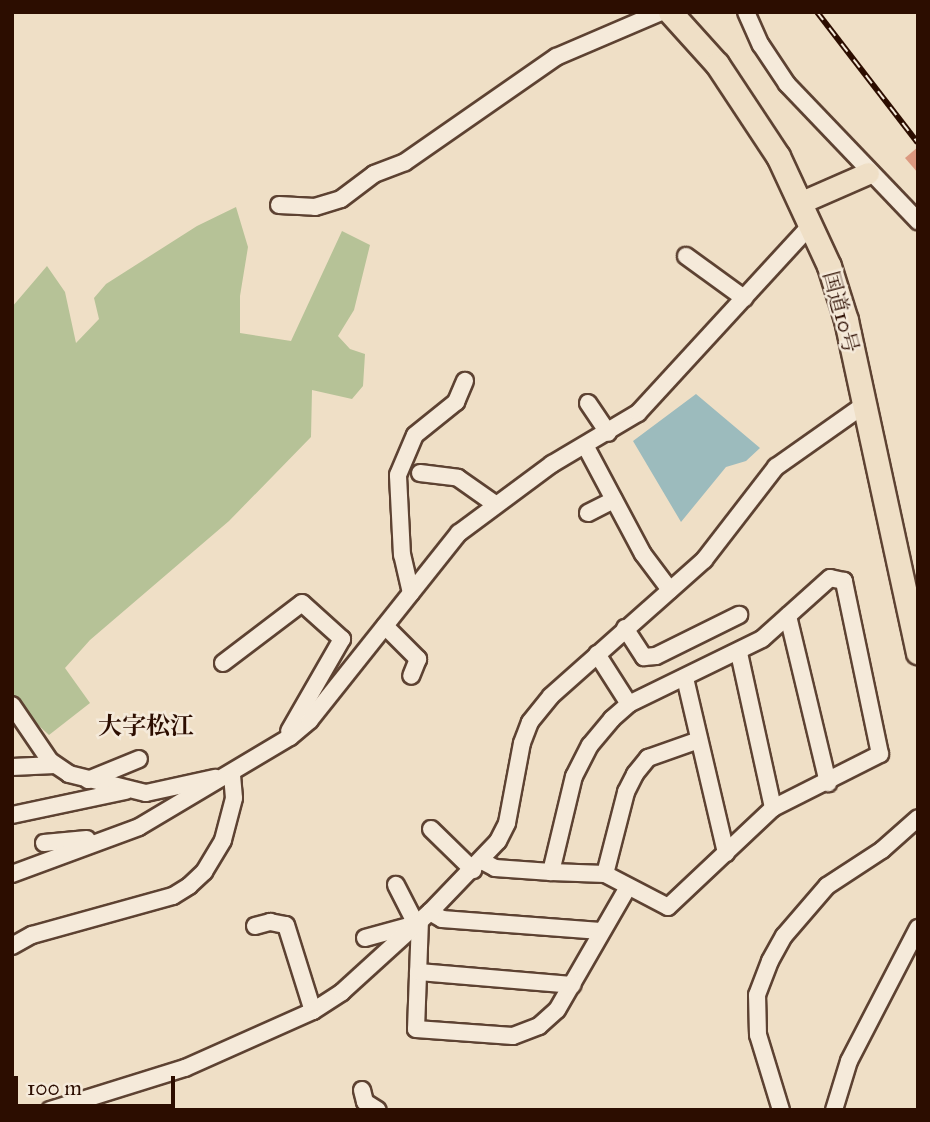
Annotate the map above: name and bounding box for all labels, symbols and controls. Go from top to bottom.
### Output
street label: 国道10号 [818,268,864,356]
district label: 大字松江 [98,713,194,741]
scale bar [18,1062,178,1106]
text: 100 m [27,1075,82,1101]

